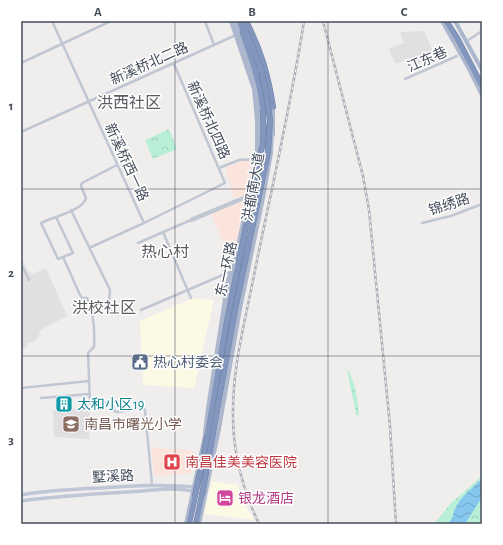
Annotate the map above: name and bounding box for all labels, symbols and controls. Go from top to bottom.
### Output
text: A [94,6,102,19]
text: B [248,6,256,19]
text: C [401,6,408,19]
street label: 新溪桥北二路 [107,39,191,87]
street label: 江东巷 [405,44,449,75]
street label: 新溪桥北四路 [185,78,233,162]
district label: 洪西社区 [97,94,161,111]
text: 1 [9,100,13,113]
street label: 新溪桥西一路 [102,121,151,203]
street label: 洪都南大道 [239,151,267,223]
street label: 锦绣路 [427,191,471,218]
street label: 东一环路 [213,240,240,298]
district label: 热心村 [141,243,189,260]
text: 2 [8,267,14,280]
district label: 洪校社区 [72,299,136,316]
public building icon: 热心村委会 [130,352,150,372]
place label: 热心村委会 [153,354,223,370]
building icon: 太和小区19 [54,394,74,414]
place label: 太和小区19 [77,397,144,412]
school or university icon: 南昌市曙光小学 [61,414,81,434]
place label: 南昌市曙光小学 [84,417,182,432]
text: 3 [8,434,14,447]
hospital icon: 南昌佳美美容医院 [162,452,182,472]
place label: 南昌佳美美容医院 [185,455,297,470]
street label: 墅溪路 [92,468,134,485]
hotel icon: 银龙酒店 [215,488,235,508]
place label: 银龙酒店 [238,490,294,506]

